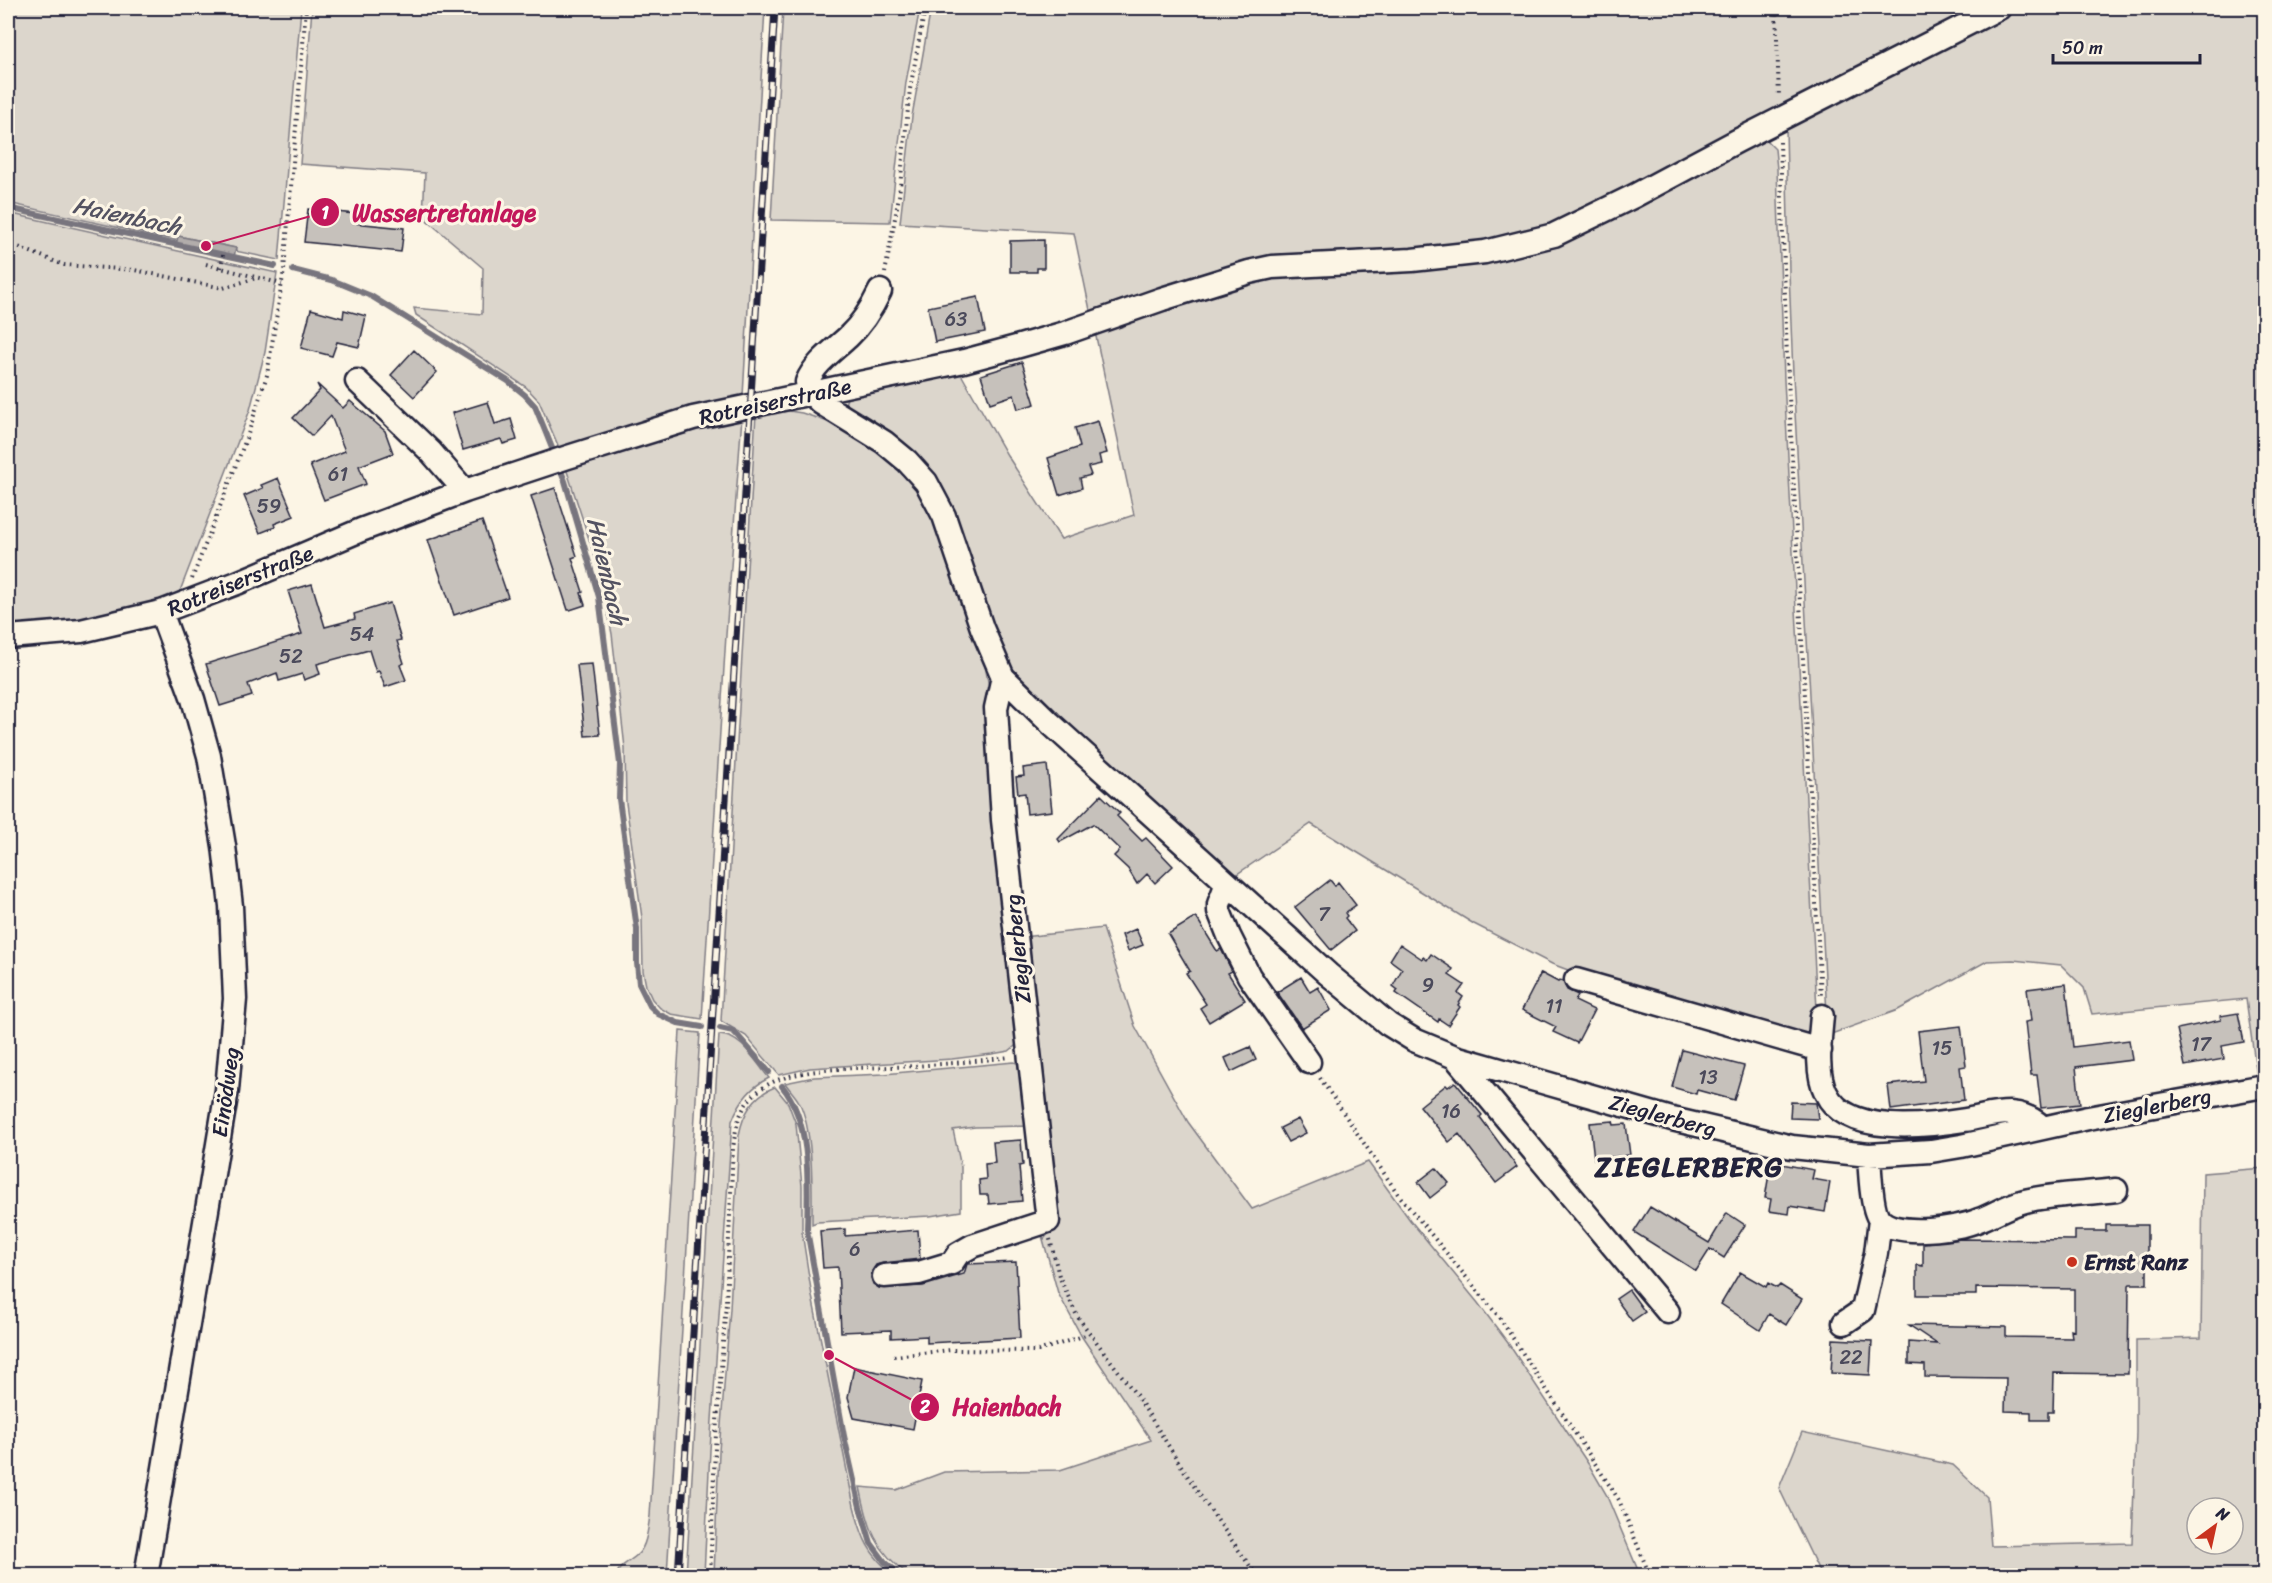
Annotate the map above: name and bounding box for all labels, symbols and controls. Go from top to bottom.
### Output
scale bar [2053,27,2200,65]
text: 50 m [2062,32,2103,64]
water label: Haienbach [69,184,187,248]
callout: Wassertretanlage [310,191,548,233]
text: Wassertretanlage [352,192,536,234]
text: 1 [321,197,329,229]
house number: 63 [945,302,967,337]
street label: Rotreiserstraße [695,366,855,437]
house number: 61 [328,457,348,492]
house number: 59 [257,489,281,524]
water label: Haienbach [574,513,640,631]
street label: Rotreiserstraße [161,533,320,628]
house number: 54 [350,617,374,652]
house number: 52 [279,639,303,674]
street label: Zieglerberg [992,892,1043,1006]
house number: 7 [1318,897,1331,932]
house number: 9 [1422,968,1434,1003]
house number: 11 [1545,989,1563,1024]
house number: 17 [2191,1027,2213,1062]
house number: 15 [1932,1031,1952,1066]
street label: Einödweg [200,1045,251,1140]
house number: 13 [1698,1060,1718,1095]
street label: Zieglerberg [2099,1076,2215,1135]
street label: Zieglerberg [1605,1082,1721,1149]
house number: 16 [1441,1094,1461,1129]
district label: ZIEGLERBERG [1594,1142,1783,1191]
house number: 6 [849,1232,861,1267]
place label: Ernst Ranz [2084,1243,2189,1282]
marker: Ernst Ranz [2065,1255,2079,1269]
house number: 22 [1839,1340,1863,1375]
callout: Haienbach [910,1386,1074,1428]
text: Haienbach [952,1386,1062,1428]
text: 2 [919,1391,931,1423]
north arrow [2185,1496,2245,1556]
text: N [2210,1498,2236,1530]

